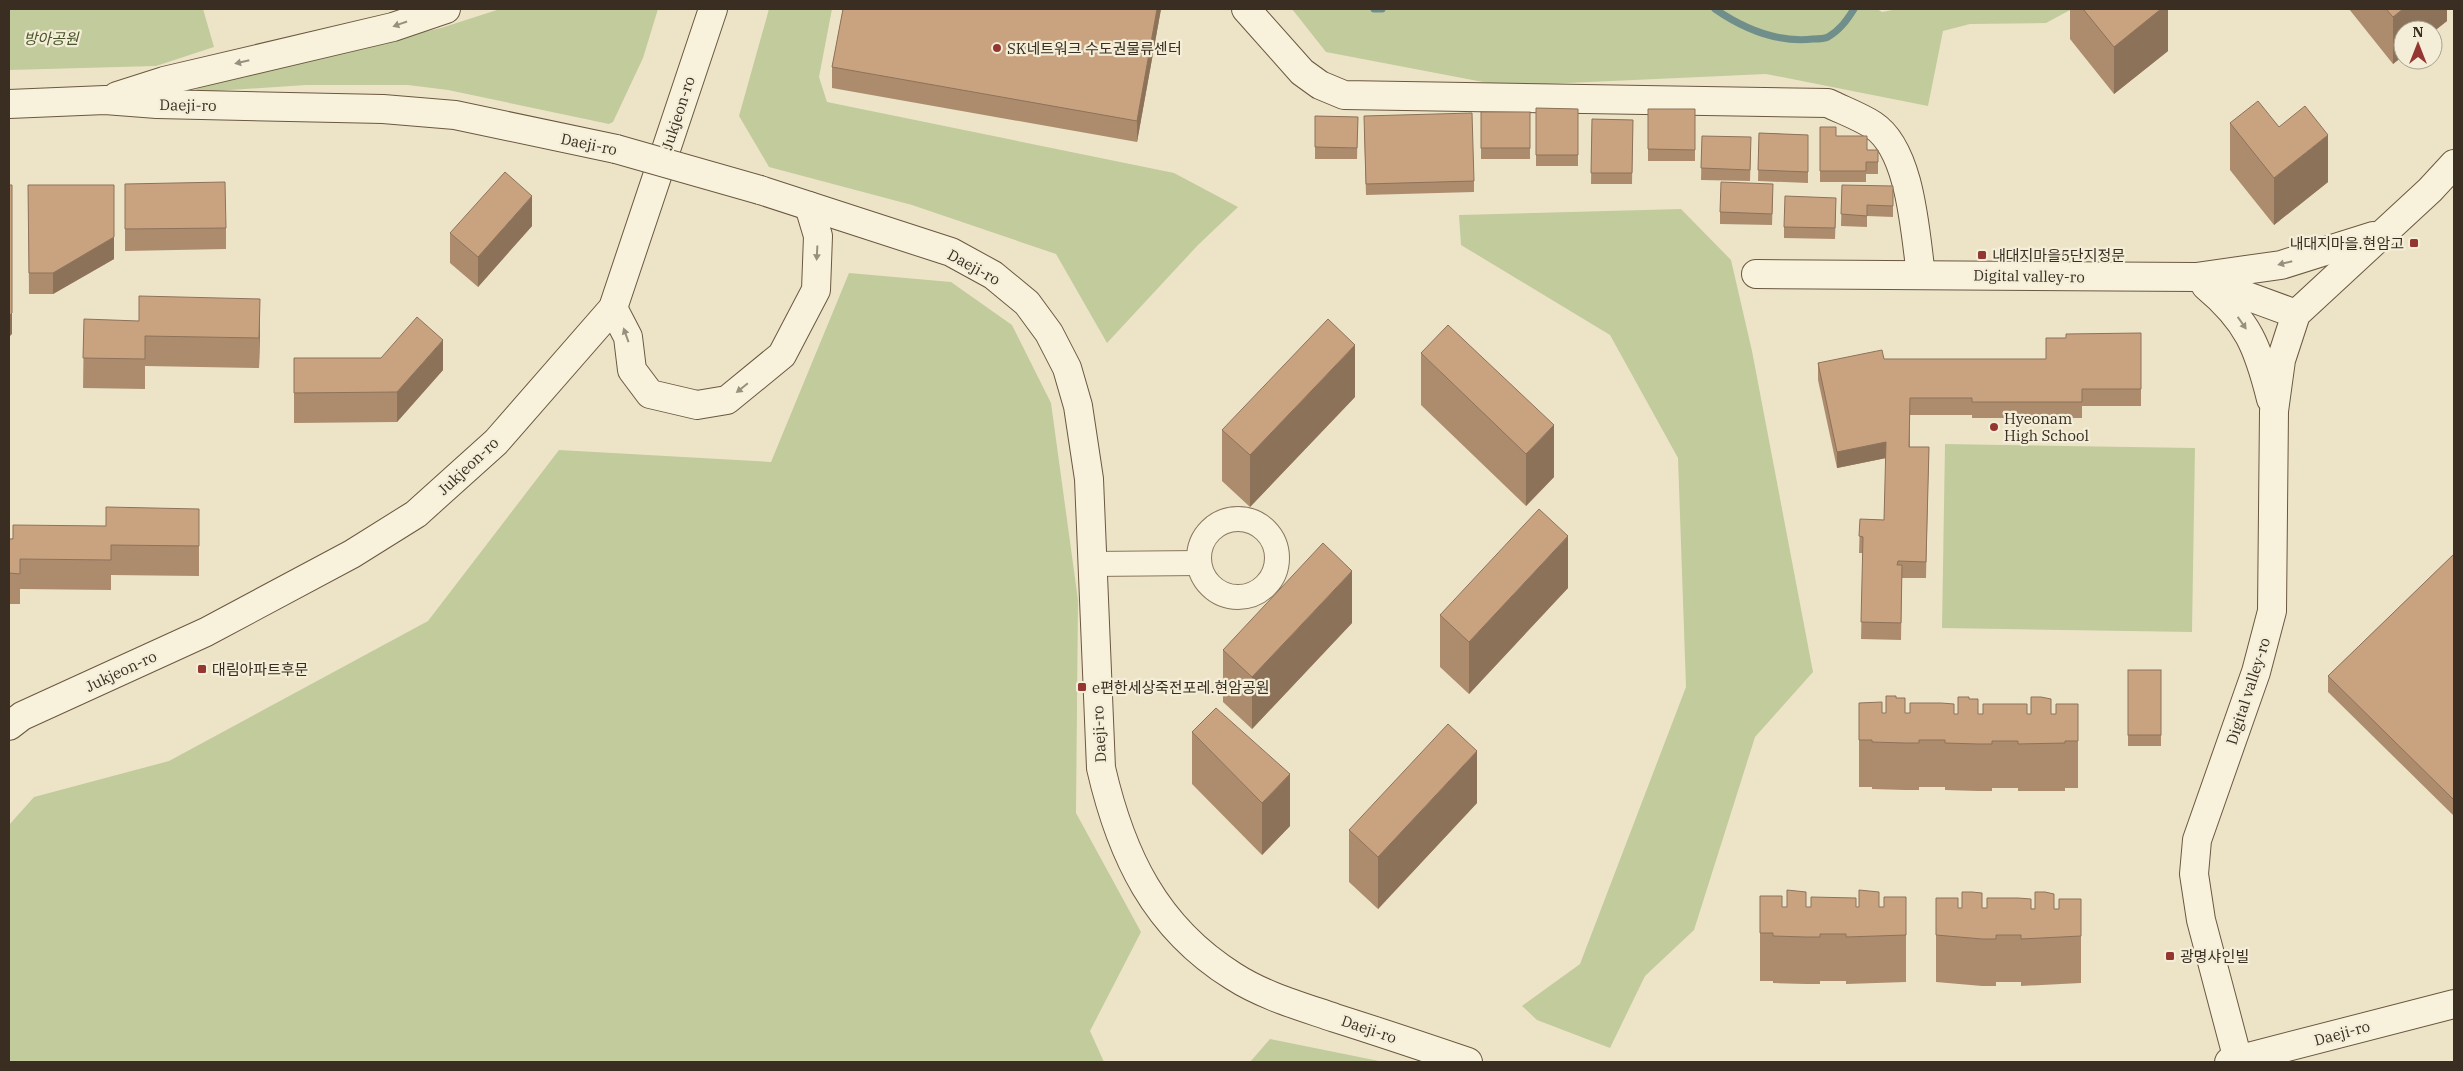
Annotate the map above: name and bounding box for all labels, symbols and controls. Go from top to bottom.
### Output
north arrow [2393,20,2443,70]
one-way arrow [392,21,407,29]
text: N [2412,23,2424,41]
park label: 방아공원 [23,29,80,48]
place label: SK네트워크 수도권물류센터 [1007,39,1182,58]
marker: SK네트워크 수도권물류센터 [991,42,1003,54]
one-way arrow [235,58,250,66]
street label: Jukjeon-ro [657,74,699,152]
street label: Daeji-ro [159,95,217,115]
street label: Daeji-ro [559,129,619,159]
place label: 내대지마을.현암고 [2290,234,2404,253]
marker: 내대지마을.현암고 [2408,237,2420,249]
one-way arrow [813,245,821,261]
street label: Daeji-ro [944,245,1004,289]
place label: 내대지마을5단지정문 [1992,246,2125,265]
marker: 내대지마을5단지정문 [1976,249,1988,261]
one-way arrow [2278,259,2293,267]
street label: Digital valley-ro [1973,266,2085,286]
one-way arrow [2237,316,2247,330]
one-way arrow [622,328,629,343]
one-way arrow [735,382,748,393]
place label: Hyeonam High School [2004,409,2089,445]
marker: Hyeonam High School [1988,421,2000,433]
street label: Jukjeon-ro [434,433,502,499]
street label: Digital valley-ro [2222,635,2274,747]
street label: Jukjeon-ro [82,646,160,696]
place label: 대림아파트후문 [212,660,309,679]
marker: 대림아파트후문 [196,663,208,675]
place label: e편한세상죽전포레.현암공원 [1092,678,1270,697]
marker: e편한세상죽전포레.현암공원 [1076,681,1088,693]
street label: Daeji-ro [1088,705,1110,763]
place label: 광명샤인빌 [2180,947,2249,966]
marker: 광명샤인빌 [2164,950,2176,962]
street label: Daeji-ro [1339,1011,1399,1047]
street label: Daeji-ro [2312,1016,2372,1050]

